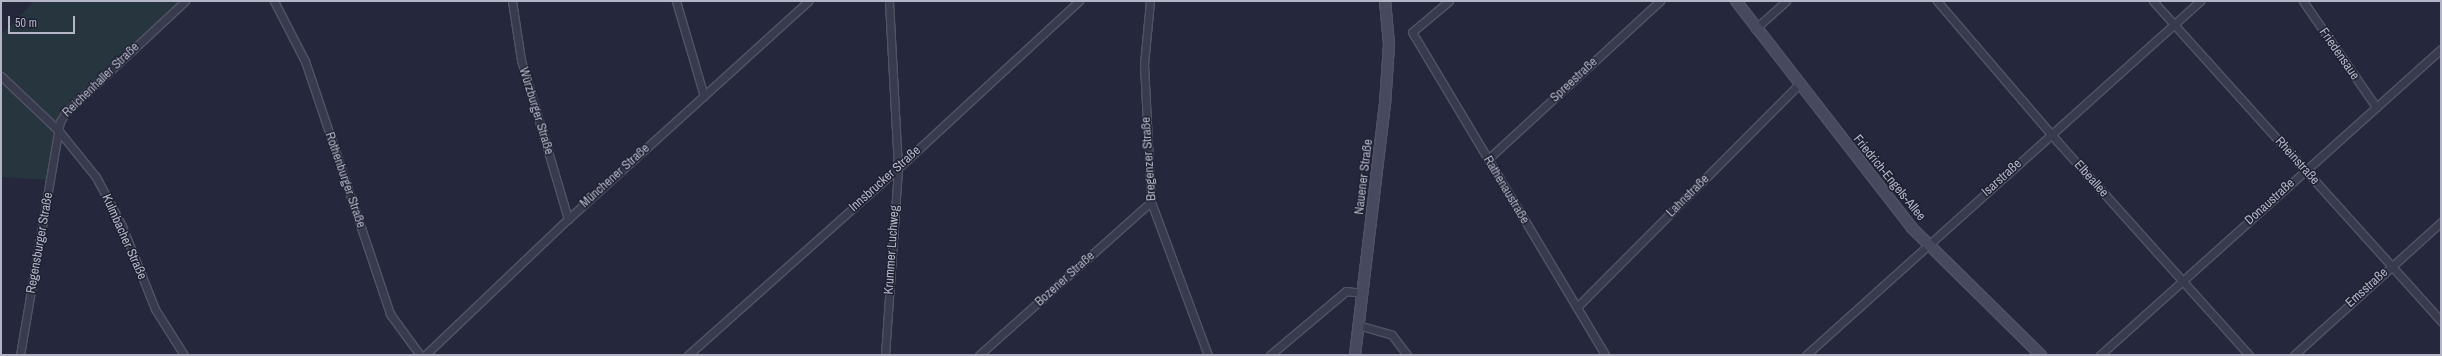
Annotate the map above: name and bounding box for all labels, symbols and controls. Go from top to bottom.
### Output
scale bar [10,8,77,34]
text: 50 m [15,15,37,31]
street label: Friedensaue [2315,25,2363,83]
street label: Reichenhaller Straße [59,39,143,121]
street label: Spreestraße [1547,54,1601,106]
street label: Würzburger Straße [515,65,557,157]
street label: Bregenzer Straße [1138,116,1160,202]
street label: Rothenburger Straße [321,130,369,230]
street label: Friedrich-Engels-Allee [1850,132,1928,224]
street label: Rheinstraße [2272,134,2322,188]
street label: Nauener Straße [1352,138,1376,216]
street label: Münchener Straße [577,141,653,211]
street label: Innsbrucker Straße [846,143,924,215]
street label: Rathenaustraße [1480,153,1532,227]
street label: Isarstraße [1979,156,2025,200]
street label: Elbeallee [2071,157,2111,201]
street label: Lahnstraße [1663,171,1713,221]
street label: Donaustraße [2242,176,2298,228]
street label: Regensburger Straße [23,191,57,295]
street label: Kulmbacher Straße [98,192,150,282]
street label: Krummer Luchweg [881,205,903,295]
street label: Bozener Straße [1032,248,1098,310]
street label: Emsstraße [2343,265,2391,311]

